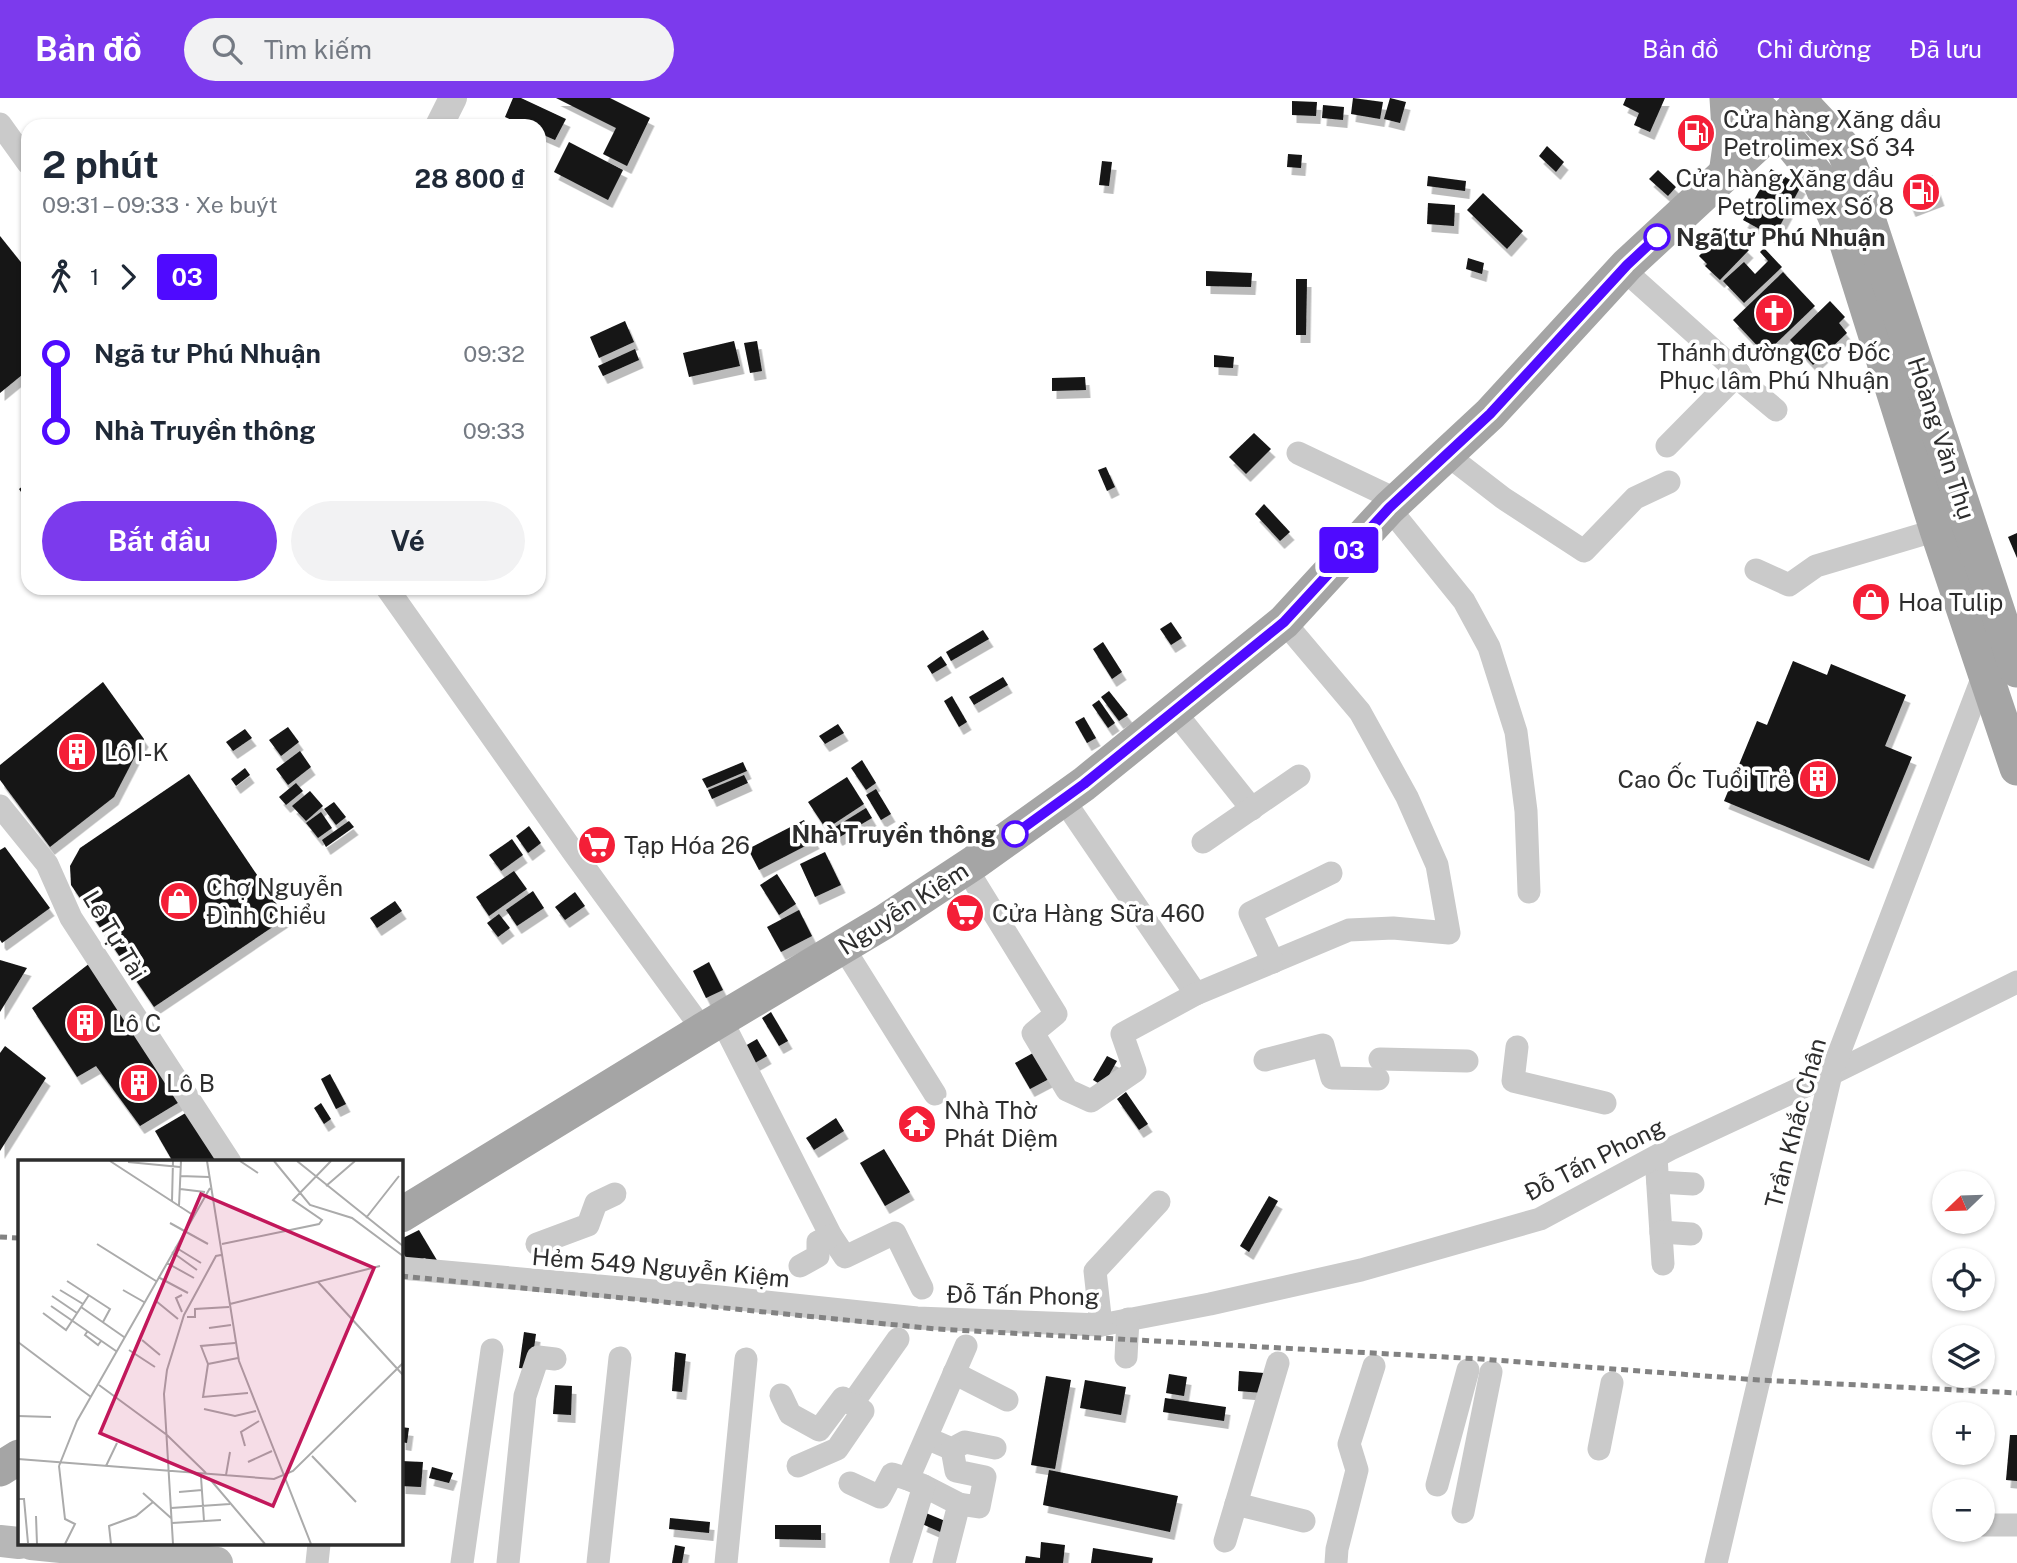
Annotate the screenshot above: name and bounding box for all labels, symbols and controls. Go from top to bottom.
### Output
search box [184,18,674,81]
text: Bản đồ [35,30,142,68]
icon: search [208,30,246,68]
text: Tìm kiếm [264,34,372,65]
text: Bản đồ [1642,35,1719,63]
text: Chỉ đường [1757,35,1871,63]
text: Đã lưu [1909,35,1982,63]
place label: Cửa hàng Xăng dầu Petrolimex Số 34 [1723,105,1942,161]
fuel station icon: Cửa hàng Xăng dầu Petrolimex Số 34 [1675,112,1717,154]
text: 2 phút [42,142,159,187]
text: 28 800 ₫ [415,163,525,194]
place label: Cửa hàng Xăng dầu Petrolimex Số 8 [1676,164,1894,220]
fuel station icon: Cửa hàng Xăng dầu Petrolimex Số 8 [1900,171,1942,213]
text: 09:31 – 09:33 · Xe buýt [42,191,278,218]
place label: Ngã tư Phú Nhuận [1676,223,1885,251]
marker: Ngã tư Phú Nhuận [1644,224,1670,250]
icon: walk [42,258,80,296]
icon: forward [109,258,147,296]
text: 1 [90,263,99,290]
text: 03 [171,263,203,291]
church icon: Thánh đường Cơ Đốc Phục lâm Phú Nhuận [1753,292,1795,334]
text: Ngã tư Phú Nhuận [94,338,321,369]
place label: Thánh đường Cơ Đốc Phục lâm Phú Nhuận [1657,338,1891,394]
text: 09:32 [463,340,525,367]
street label: Hoàng Văn Thụ [1903,353,1981,523]
text: Nhà Truyền thông [94,415,316,446]
text: 09:33 [463,417,525,444]
button: Bắt đầu [42,501,277,581]
button: Vé [291,501,525,581]
line badge: 03 [1318,527,1380,573]
text: 03 [1333,536,1365,564]
shop icon: Hoa Tulip [1850,581,1892,623]
place label: Hoa Tulip [1898,588,2003,616]
building icon: Lô I-K [56,731,98,773]
place label: Lô I-K [104,738,169,766]
building icon: Cao Ốc Tuổi Trẻ [1797,758,1839,800]
place label: Cao Ốc Tuổi Trẻ [1618,762,1791,793]
place label: Nhà Truyền thông [792,820,996,848]
marker: Nhà Truyền thông [1002,821,1028,847]
supermarket icon: Tạp Hóa 26 [576,824,618,866]
place label: Tạp Hóa 26 [624,831,750,859]
street label: Nguyễn Kiệm [833,856,973,960]
place label: Chợ Nguyễn Đình Chiểu [206,873,343,929]
shop icon: Chợ Nguyễn Đình Chiểu [158,880,200,922]
street label: Lê Tự Tài [77,885,153,985]
supermarket icon: Cửa Hàng Sữa 460 [944,892,986,934]
place label: Cửa Hàng Sữa 460 [992,899,1205,927]
building icon: Lô C [64,1002,106,1044]
place label: Lô C [112,1009,161,1037]
street label: Trần Khắc Chân [1759,1035,1831,1211]
building icon: Lô B [118,1062,160,1104]
place label: Lô B [166,1069,215,1097]
place label: Nhà Thờ Phát Diệm [944,1096,1058,1152]
temple icon: Nhà Thờ Phát Diệm [896,1103,938,1145]
street label: Đỗ Tấn Phong [1519,1112,1669,1206]
inset map [18,1160,402,1546]
north arrow [1932,1171,1995,1234]
map controls [1932,1171,1995,1542]
street label: Hẻm 549 Nguyễn Kiệm [531,1242,791,1292]
button: locate [1932,1248,1995,1311]
street label: Đỗ Tấn Phong [946,1280,1100,1310]
button: layers [1932,1325,1995,1388]
button: + [1932,1402,1995,1465]
button: − [1932,1479,1995,1542]

